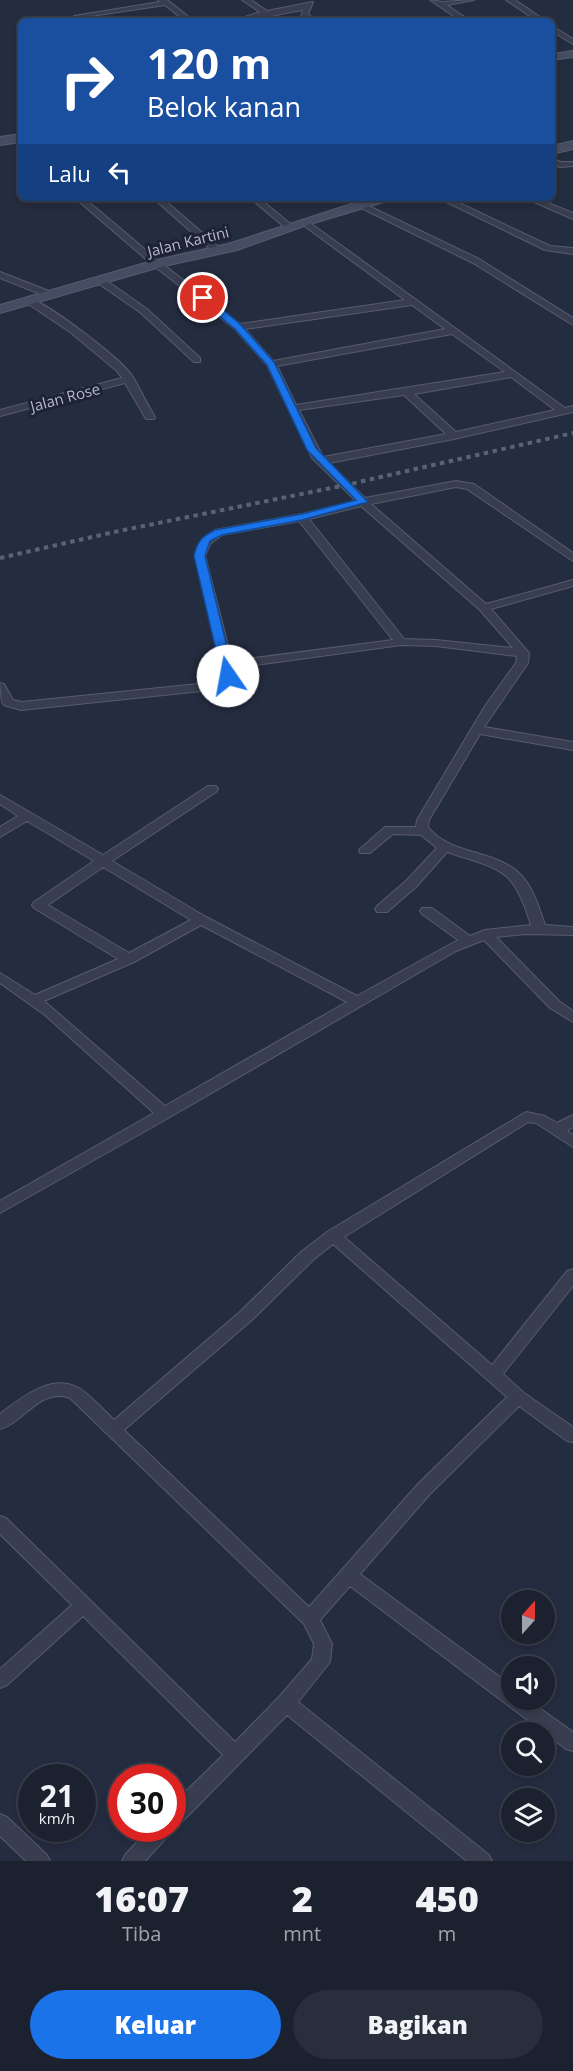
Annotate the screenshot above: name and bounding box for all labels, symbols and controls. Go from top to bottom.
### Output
text: 120 m [147,34,271,91]
icon: right [48,42,126,120]
text: Belok kanan [147,88,301,125]
icon: left [103,156,136,189]
text: Lalu [48,158,91,188]
street label: Jalan Kartini [143,221,231,261]
pin [177,272,228,323]
icon: arrive [186,281,219,314]
street label: Jalan Rose [26,378,102,416]
position arrow [196,644,260,708]
north arrow [501,1590,555,1644]
map controls [501,1590,555,1842]
button: sound [501,1656,555,1710]
button: search [501,1722,555,1776]
speed limit sign: 30 [108,1764,186,1842]
text: 21 [40,1775,74,1816]
button: layers [501,1788,555,1842]
text: km/h [39,1808,75,1828]
text: 16:07 [94,1874,189,1923]
text: 2 [292,1874,313,1923]
text: 450 [415,1874,479,1923]
text: Tiba [122,1920,161,1947]
text: mnt [283,1920,321,1947]
text: m [438,1920,456,1947]
button: Keluar [30,1990,281,2059]
button: Bagikan [293,1990,543,2059]

